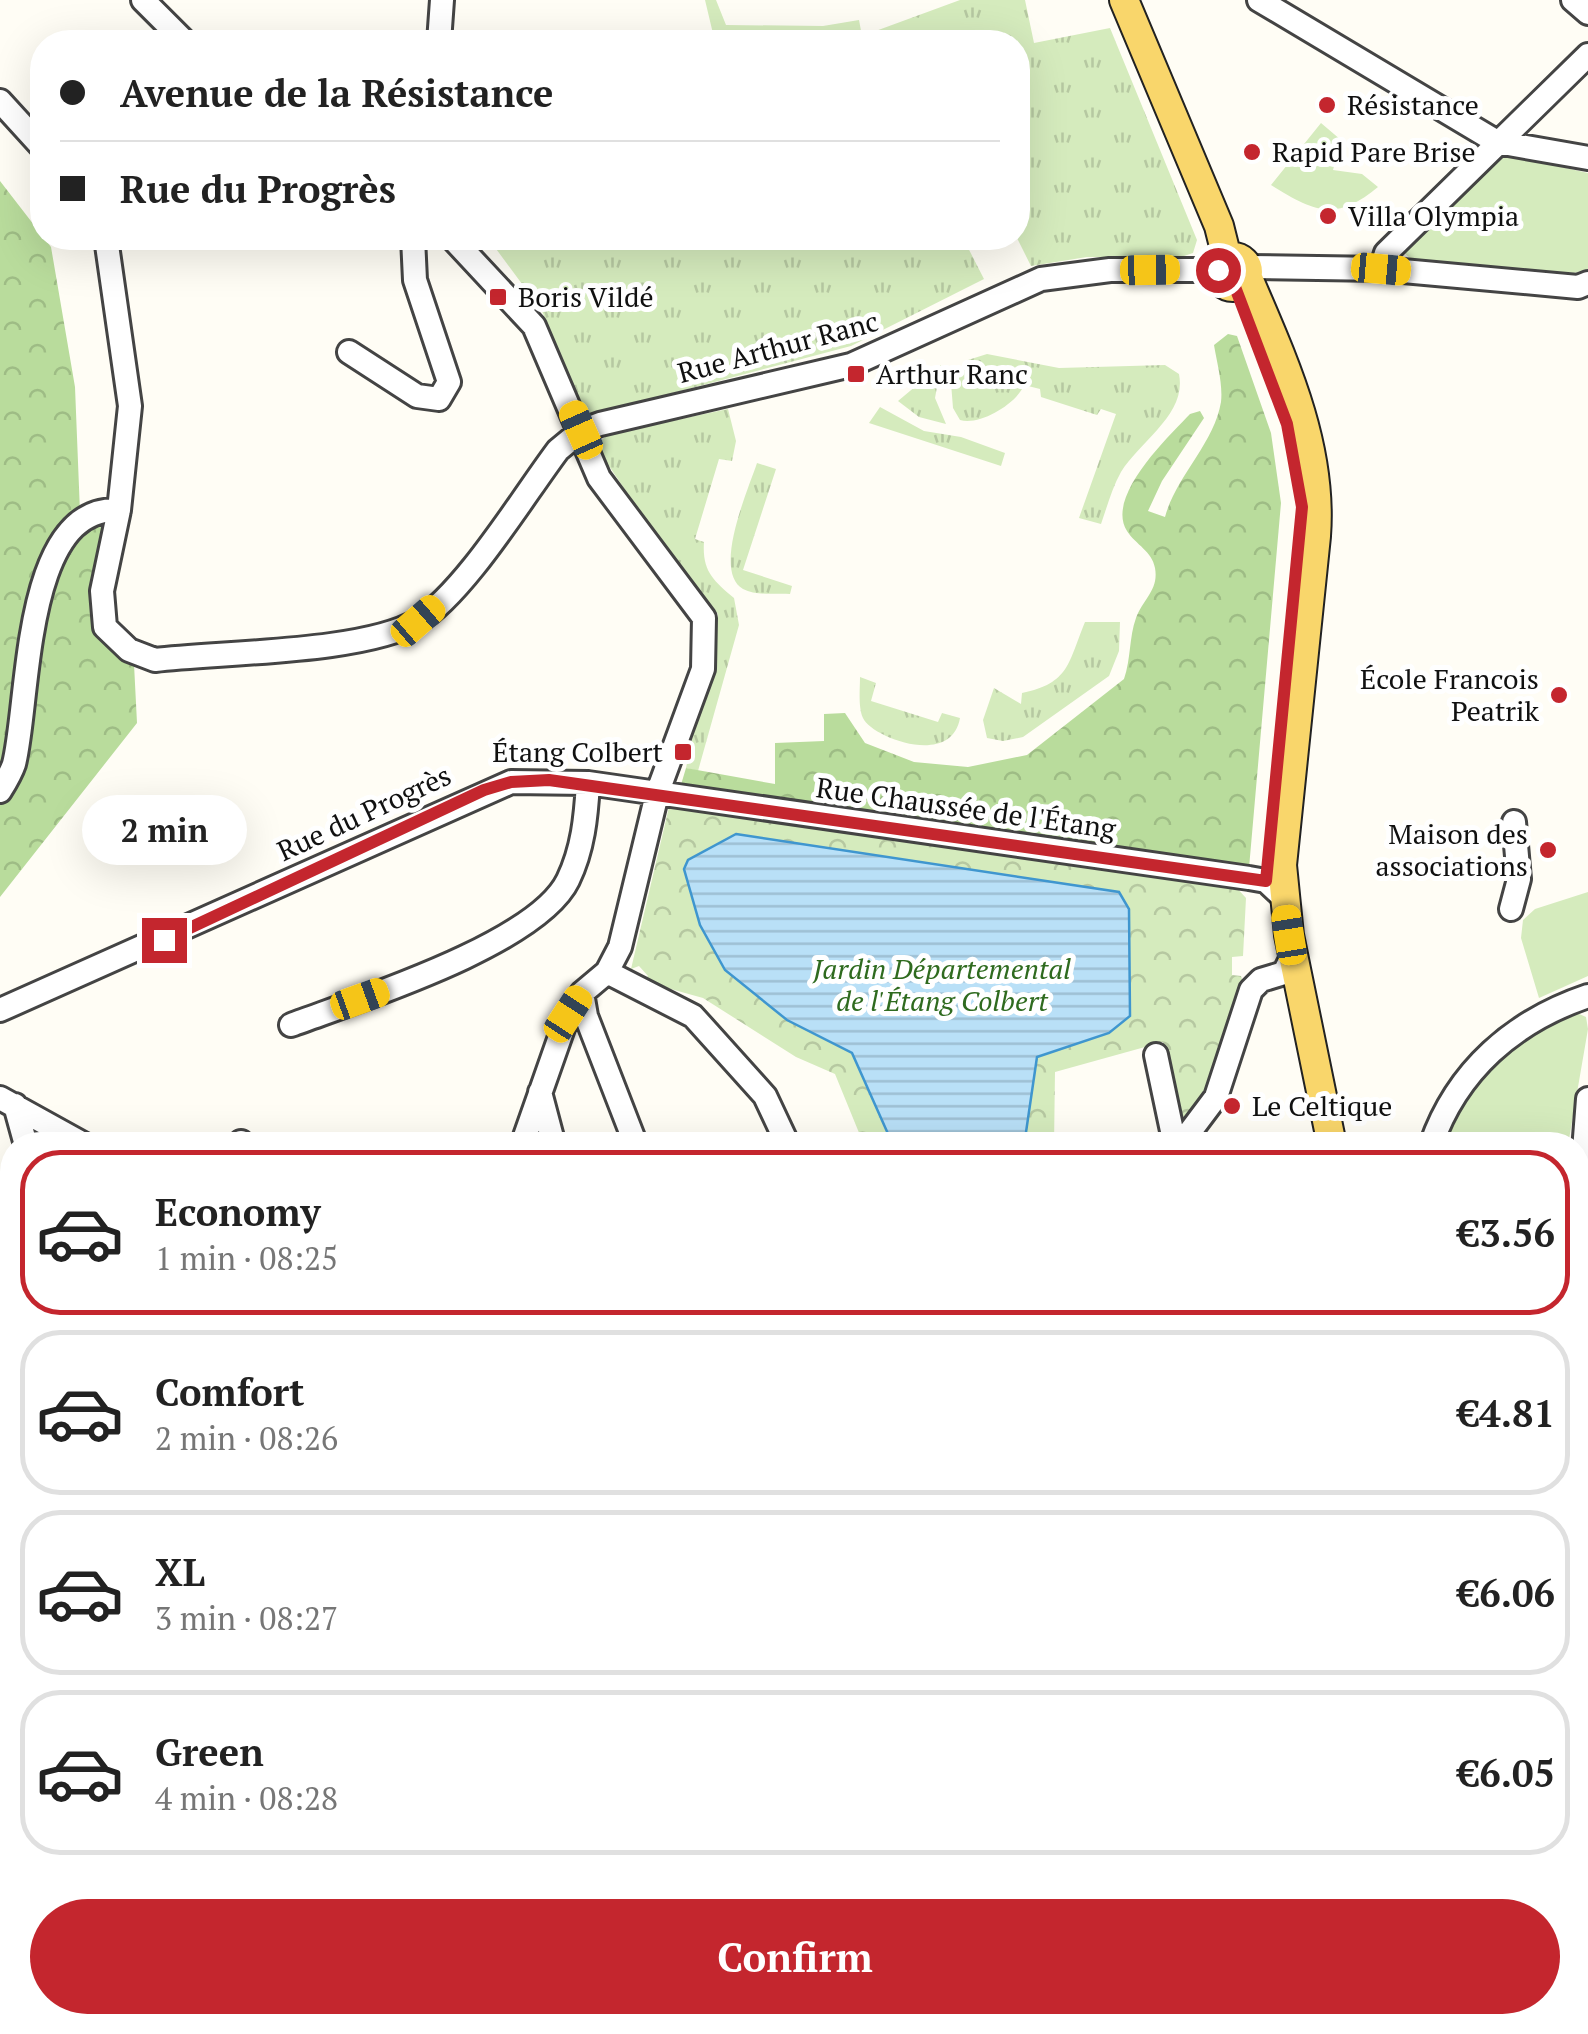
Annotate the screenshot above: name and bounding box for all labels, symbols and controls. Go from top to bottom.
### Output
text: Avenue de la Résistance [120,68,553,118]
place label: Résistance [1347,86,1479,123]
marker: Résistance [1316,94,1338,116]
place label: Rapid Pare Brise [1272,133,1476,170]
marker: Rapid Pare Brise [1241,141,1263,163]
text: Rue du Progrès [120,164,396,214]
place label: Villa Olympia [1348,197,1519,234]
marker: Villa Olympia [1317,205,1339,227]
route start [1196,248,1241,293]
car [1350,251,1412,287]
car [1120,254,1180,286]
place label: Boris Vildé [518,278,654,315]
marker: Boris Vildé [487,286,509,308]
street label: Rue Arthur Ranc [673,302,882,391]
place label: Arthur Ranc [876,355,1028,392]
marker: Arthur Ranc [845,363,867,385]
car [555,396,607,464]
car [386,590,450,652]
place label: École Francois Peatrik [1360,660,1540,729]
marker: École Francois Peatrik [1548,684,1570,706]
place label: Étang Colbert [492,733,664,770]
marker: Étang Colbert [672,741,694,763]
street label: Rue du Progrès [271,756,457,869]
street label: Rue Chaussée de l'Étang [814,768,1119,847]
callout: 2 min [81,795,246,865]
text: 2 min [121,809,208,851]
place label: Maison des associations [1375,815,1528,884]
marker: Maison des associations [1537,839,1559,861]
car [1269,903,1309,967]
route end [142,918,187,963]
park label: Jardin Départemental de l'Étang Colbert [812,950,1071,1019]
car [327,975,393,1023]
car [539,981,597,1047]
place label: Le Celtique [1252,1087,1392,1124]
marker: Le Celtique [1221,1095,1243,1117]
text: Economy [155,1187,321,1237]
icon: car [35,1188,125,1278]
text: €3.56 [1458,1208,1555,1258]
text: 1 min · 08:25 [155,1237,338,1279]
text: Comfort [155,1367,304,1417]
icon: car [35,1368,125,1458]
text: €4.81 [1458,1388,1555,1438]
text: 2 min · 08:26 [155,1417,338,1459]
text: XL [155,1547,205,1597]
icon: car [35,1548,125,1638]
text: €6.06 [1458,1568,1555,1618]
text: 3 min · 08:27 [155,1597,338,1639]
text: Green [155,1727,264,1777]
icon: car [35,1728,125,1818]
text: €6.05 [1458,1748,1555,1798]
text: 4 min · 08:28 [155,1777,338,1819]
button: Confirm [30,1899,1560,2014]

